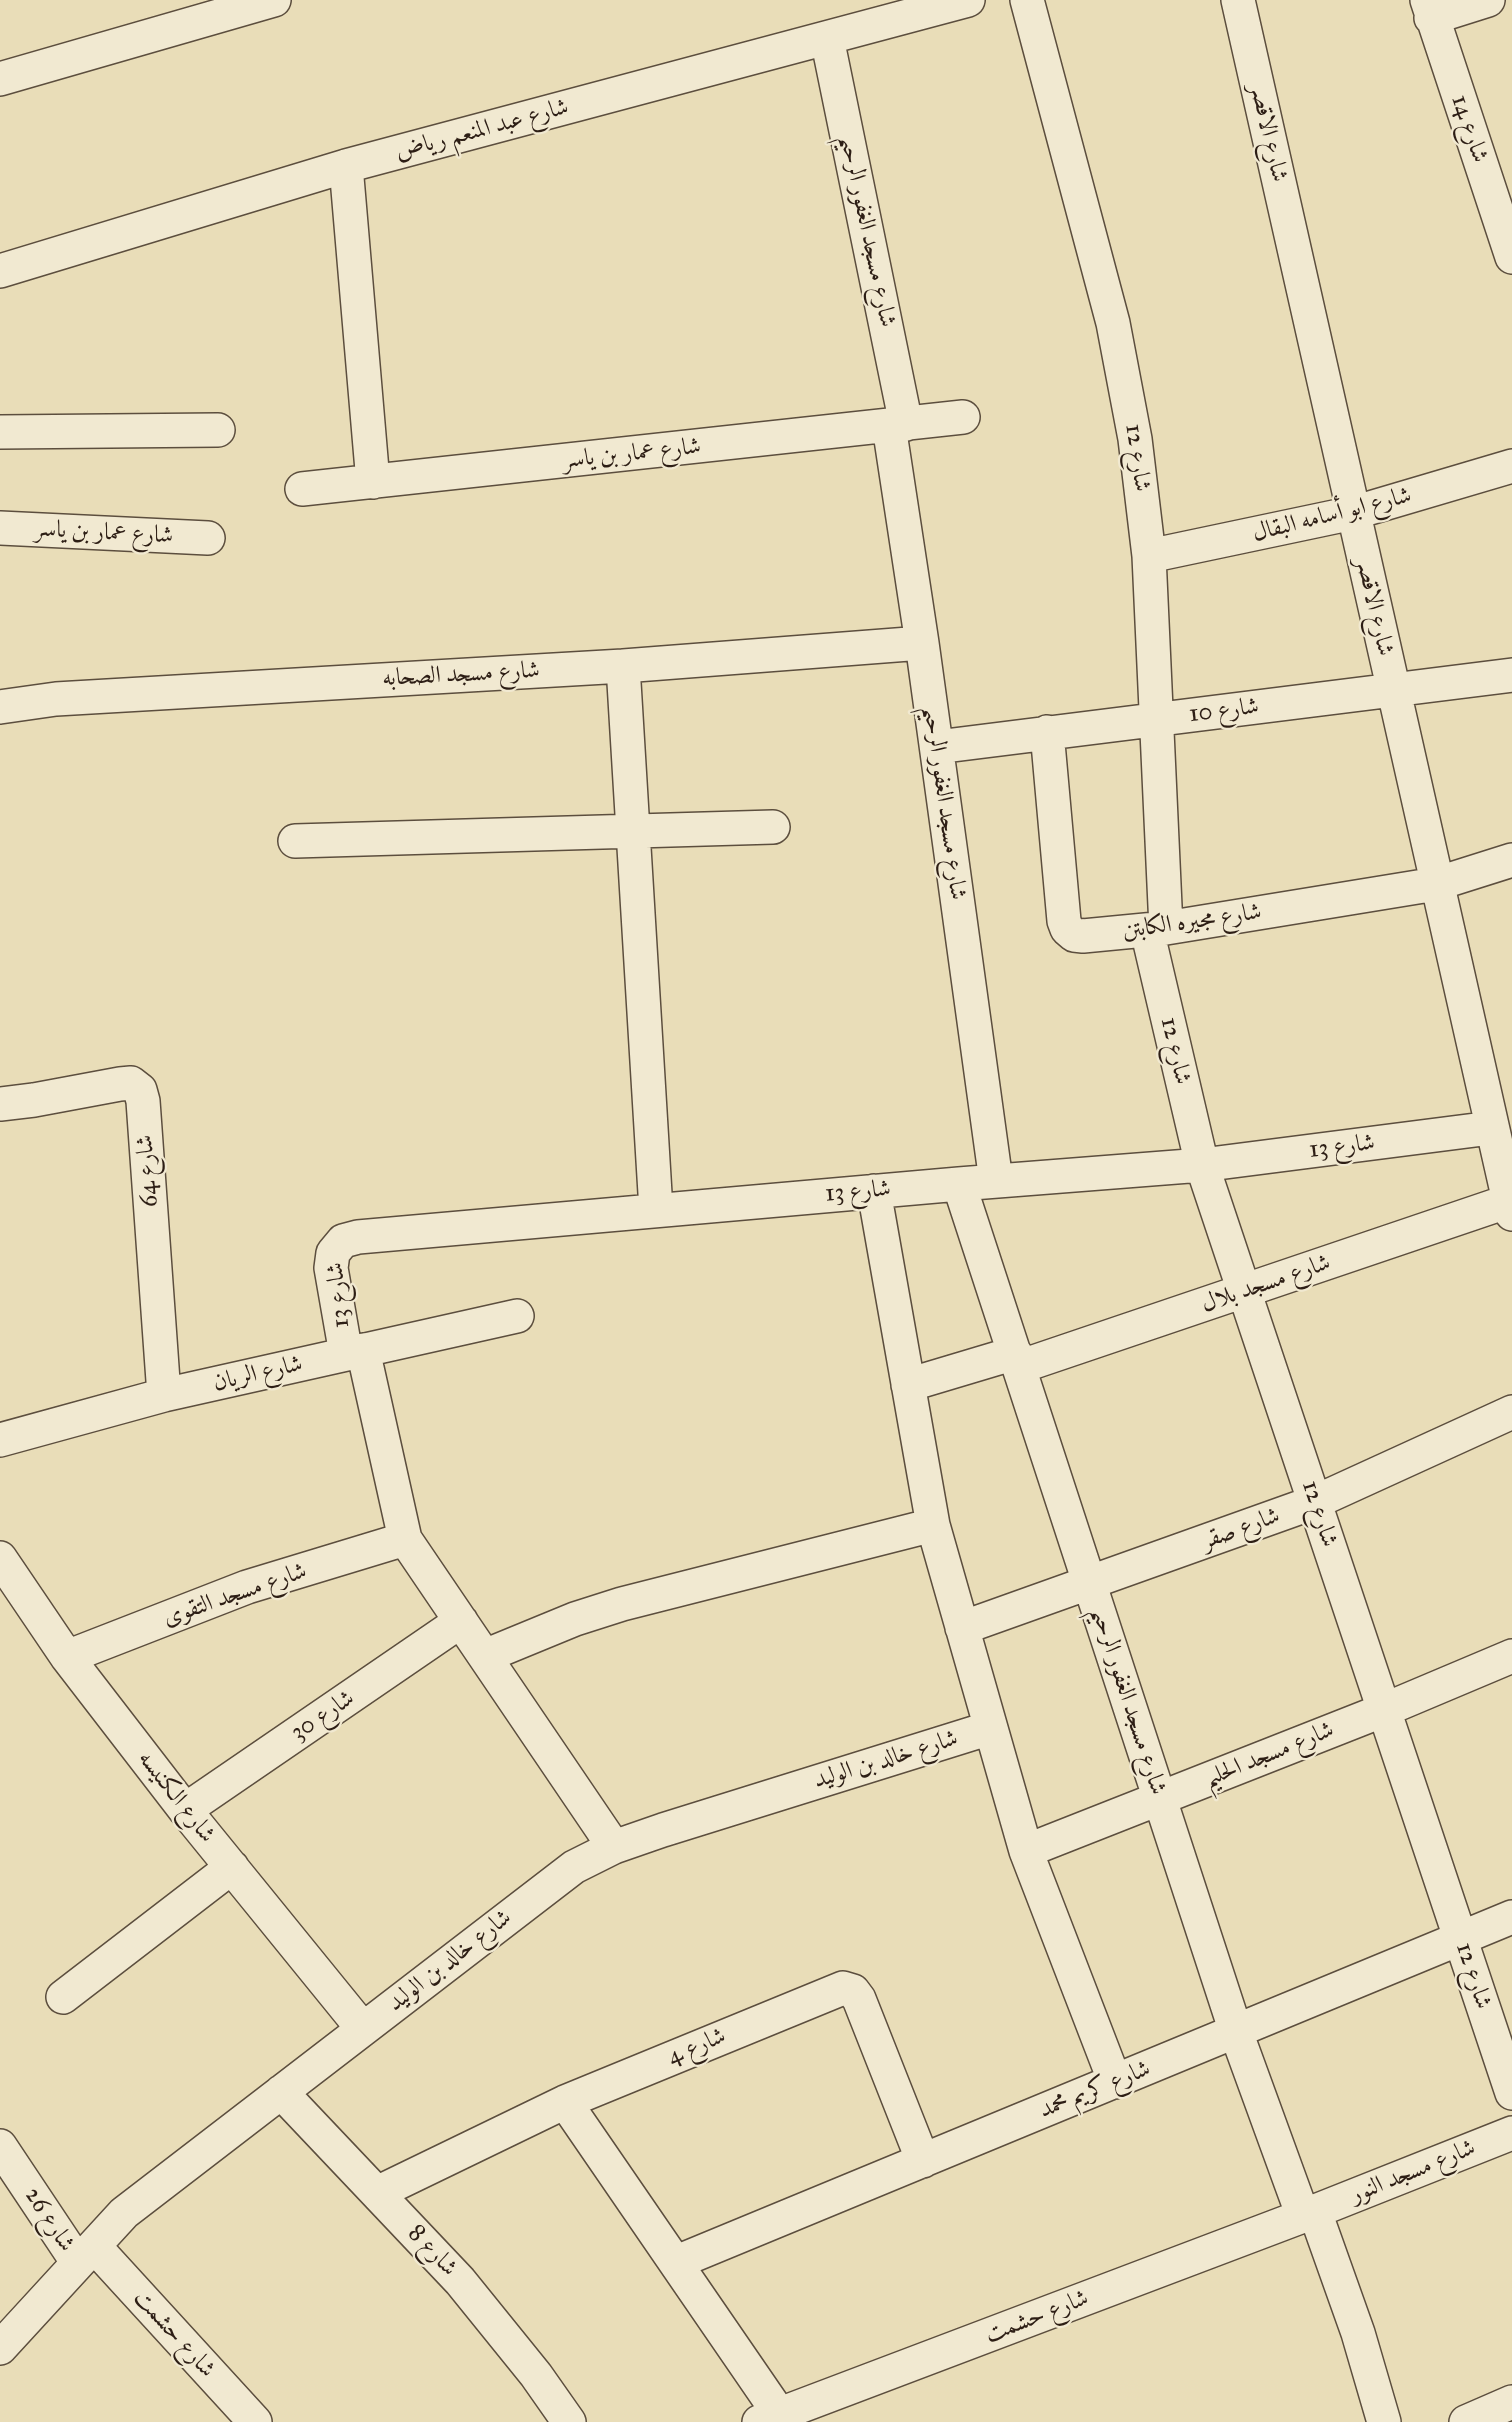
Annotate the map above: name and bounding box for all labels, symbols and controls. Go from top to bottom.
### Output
street label: شارع الاقصر [1243,81,1293,185]
street label: شارع 14 [1444,91,1494,167]
street label: شارع عبد المنعم رياض [392,93,572,167]
street label: شارع مسجد الغفور الرحيم [833,132,901,330]
street label: شارع 12 [1118,422,1156,494]
street label: شارع عمار بن ياسر [562,432,702,476]
street label: شارع ابو أسامه البقال [1250,481,1414,549]
street label: شارع عمار بن ياسر [34,515,174,551]
street label: شارع الاقصر [1349,555,1399,659]
street label: شارع مسجد الصحابه [381,656,541,694]
street label: شارع 10 [1187,692,1261,730]
street label: شارع مسجد الغفور الرحيم [916,704,972,902]
street label: شارع مجيره الكابتن [1121,898,1263,946]
street label: شارع 12 [1153,1015,1197,1087]
street label: شارع 13 [1308,1129,1376,1165]
street label: شارع 64 [131,1134,165,1208]
street label: شارع 13 [824,1175,892,1209]
street label: شارع مسجد بلال [1198,1248,1334,1320]
street label: شارع 13 [321,1261,357,1329]
street label: شارع الريان [210,1350,306,1398]
street label: شارع 12 [1295,1477,1343,1551]
street label: شارع صقر [1198,1502,1284,1556]
street label: شارع مسجد التقوى [159,1557,311,1633]
street label: شارع مسجد الغفور الرحيم [1084,1603,1172,1799]
street label: شارع 30 [286,1684,360,1748]
street label: شارع مسجد الحليم [1200,1716,1338,1794]
street label: شارع خالد بن الوليد [810,1724,962,1796]
street label: شارع الكنيسه [131,1745,221,1849]
street label: شارع خالد بن الوليد [382,1904,518,2018]
street label: شارع 12 [1449,1939,1497,2013]
street label: شارع 4 [664,2022,730,2072]
street label: شارع كريم محمد [1035,2055,1155,2125]
street label: شارع مسجد النور [1346,2134,1480,2210]
street label: شارع 26 [18,2182,80,2258]
street label: شارع 8 [401,2219,463,2283]
street label: شارع حشمت [127,2284,221,2384]
street label: شارع حشمت [981,2284,1093,2350]

